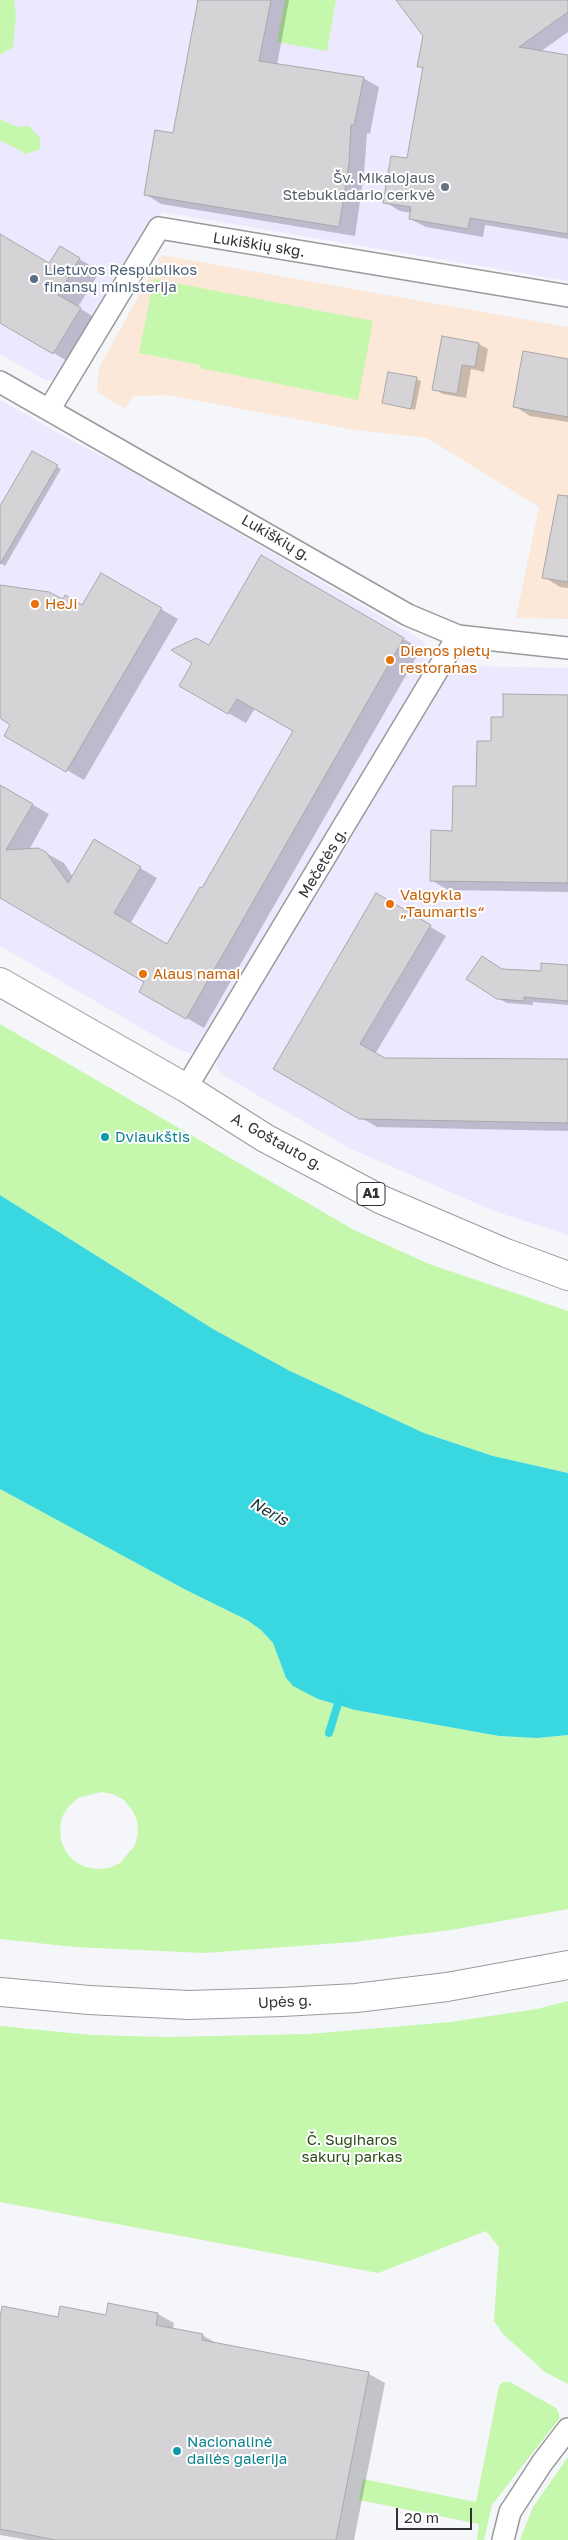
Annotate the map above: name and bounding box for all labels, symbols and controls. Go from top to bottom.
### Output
place label: Šv. Mikalojaus Stebukladario cerkvė [282,169,435,204]
marker: Šv. Mikalojaus Stebukladario cerkvė [439,181,451,193]
street label: Lukiškių skg. [212,229,306,261]
place label: Lietuvos Respublikos finansų ministerija [44,261,197,296]
marker: Lietuvos Respublikos finansų ministerija [28,273,40,285]
street label: Lukiškių g. [238,511,314,565]
place label: HeJi [45,595,77,613]
marker: HeJi [29,598,41,610]
place label: Dienos pietų restoranas [400,642,490,677]
marker: Dienos pietų restoranas [384,654,396,666]
street label: Mečetės g. [295,825,351,901]
place label: Valgykla „Taumartis“ [400,886,485,921]
marker: Valgykla „Taumartis“ [384,898,396,910]
place label: Alaus namai [153,965,240,983]
marker: Alaus namai [137,968,149,980]
street label: A. Goštauto g. [228,1109,326,1175]
place label: Dviaukštis [115,1128,190,1146]
marker: Dviaukštis [99,1131,111,1143]
road number: A1 [357,1182,385,1206]
water label: Neris [247,1494,291,1530]
street label: Upės g. [257,1992,313,2012]
park label: Č. Sugiharos sakurų parkas [302,2131,402,2166]
place label: Nacionalinė dailės galerija [187,2433,287,2468]
marker: Nacionalinė dailės galerija [171,2445,183,2457]
scale bar [398,2498,474,2530]
text: 20 m [404,2508,439,2526]

